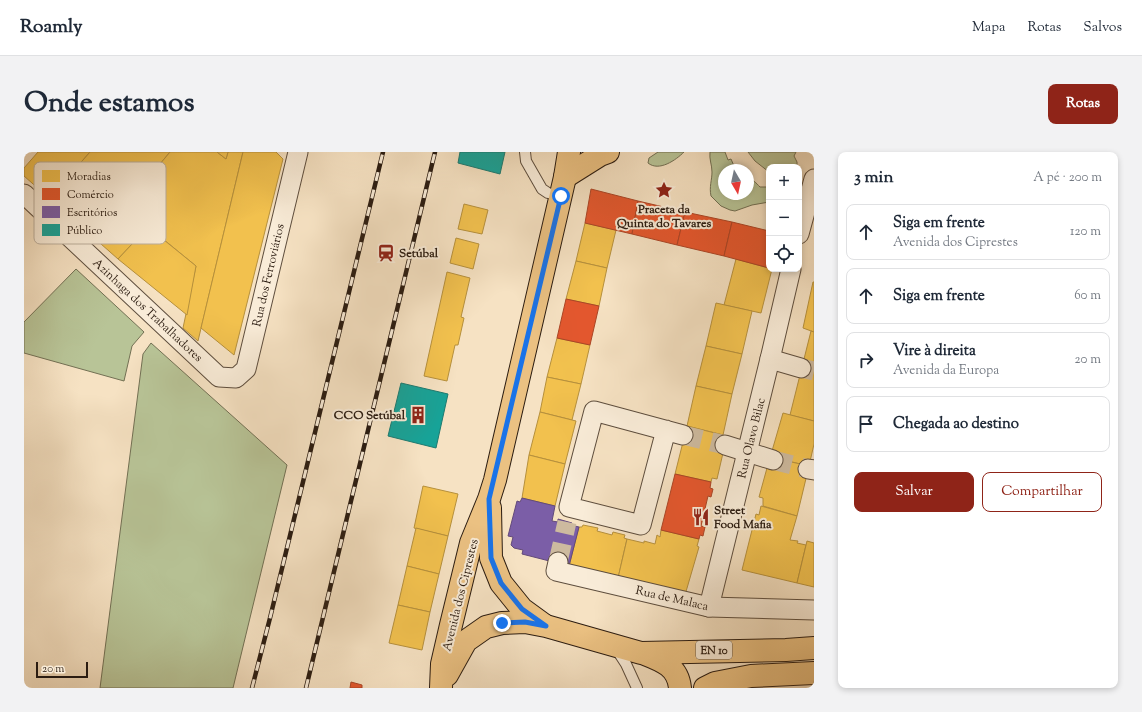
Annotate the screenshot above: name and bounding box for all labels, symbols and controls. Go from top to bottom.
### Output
text: Roamly [20,14,83,41]
text: Mapa [972,18,1005,38]
text: Rotas [1027,18,1061,38]
text: Salvos [1083,18,1122,38]
text: Onde estamos [24,84,194,124]
button: Rotas [1048,84,1118,124]
legend [34,162,166,244]
north arrow [718,164,754,200]
map controls [766,164,802,272]
button: + [766,164,802,200]
text: 3 min [854,166,893,190]
text: Moradias [67,169,111,185]
text: A pé · 200 m [1033,169,1102,187]
place icon: Praceta da Quinta do Tavares [654,180,674,200]
text: Comércio [67,187,114,203]
route start [552,187,570,205]
button: − [766,200,802,236]
place label: Praceta da Quinta do Tavares [617,201,712,233]
text: Escritórios [67,205,117,221]
text: Siga em frente [893,213,985,234]
icon: ahead [855,221,877,243]
street label: Rua dos Ferroviários [248,222,290,329]
text: Público [67,223,102,239]
text: 120 m [1070,223,1101,241]
text: Avenida dos Ciprestes [893,234,1018,252]
button: locate [766,236,802,272]
station icon: Setúbal [376,243,396,263]
place label: Setúbal [399,245,439,263]
street label: Azinhaga dos Trabalhadores [88,255,207,367]
icon: ahead [855,285,877,307]
text: Siga em frente [893,286,985,307]
text: 60 m [1074,287,1101,305]
text: Vire à direita [893,341,976,362]
icon: right [855,349,877,371]
text: 20 m [1075,351,1101,369]
text: Avenida da Europa [893,362,999,380]
street label: Rua Olavo Bilac [733,396,771,480]
building icon: CCO Setúbal [408,405,428,425]
place label: CCO Setúbal [334,407,406,425]
icon: arrive [855,413,877,435]
text: Chegada ao destino [893,414,1019,435]
button: Salvar [854,472,974,512]
button: Compartilhar [982,472,1102,512]
place label: Street Food Mafia [713,502,772,534]
restaurant icon: Street Food Mafia [691,507,711,527]
street label: Avenida dos Ciprestes [438,537,484,653]
street label: Rua de Malaca [634,582,710,616]
route end [493,614,511,632]
road number: EN 10 [696,641,732,659]
scale bar [36,660,88,679]
text: 20 m [42,661,64,677]

